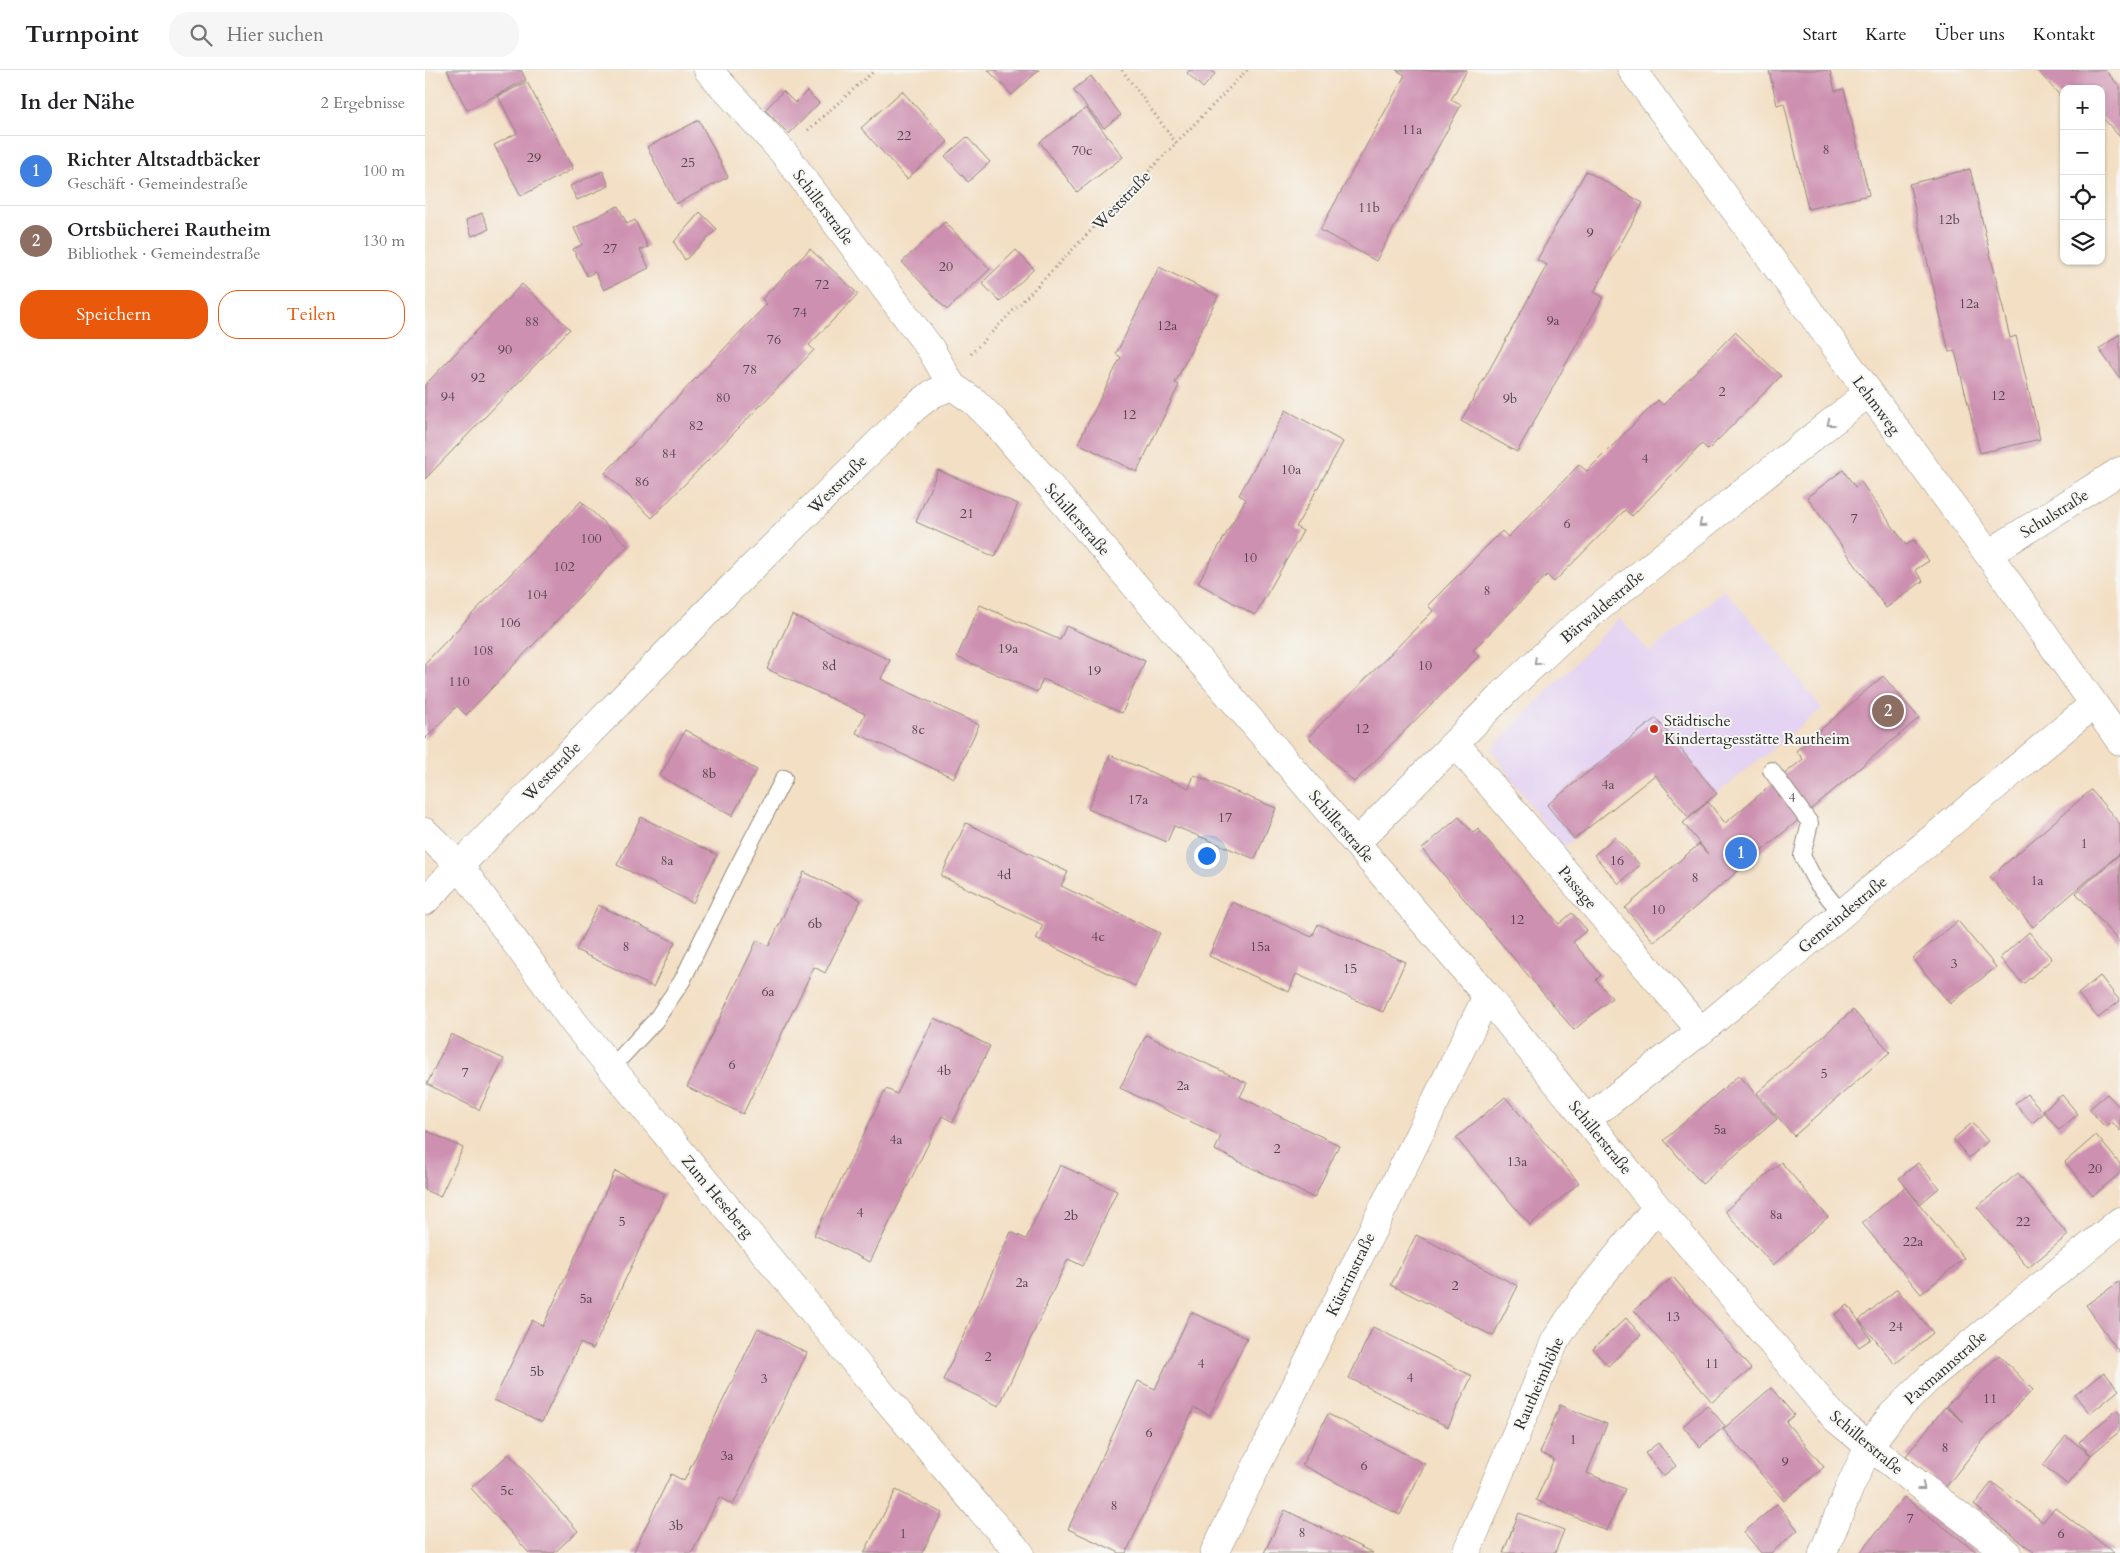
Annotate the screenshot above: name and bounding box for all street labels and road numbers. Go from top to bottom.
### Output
street label: Schillerstraße [787,165,859,250]
street label: Weststraße [1087,166,1156,236]
street label: Lehmweg [1847,372,1906,440]
street label: Weststraße [803,450,872,520]
street label: Schillerstraße [1039,479,1115,561]
street label: Schulstraße [2016,484,2093,544]
street label: Bärwaldestraße [1556,565,1649,648]
street label: Weststraße [517,737,586,807]
street label: Schillerstraße [1303,786,1379,868]
street label: Passage [1553,861,1602,914]
street label: Gemeindestraße [1793,871,1892,959]
street label: Schillerstraße [1563,1096,1637,1179]
street label: Zum Heseberg [676,1151,758,1243]
street label: Küstrinstraße [1321,1229,1381,1320]
street label: Paxmannstraße [1900,1326,1992,1410]
street label: Rautheimhöhe [1509,1334,1569,1433]
street label: Schillerstraße [1825,1405,1908,1480]

